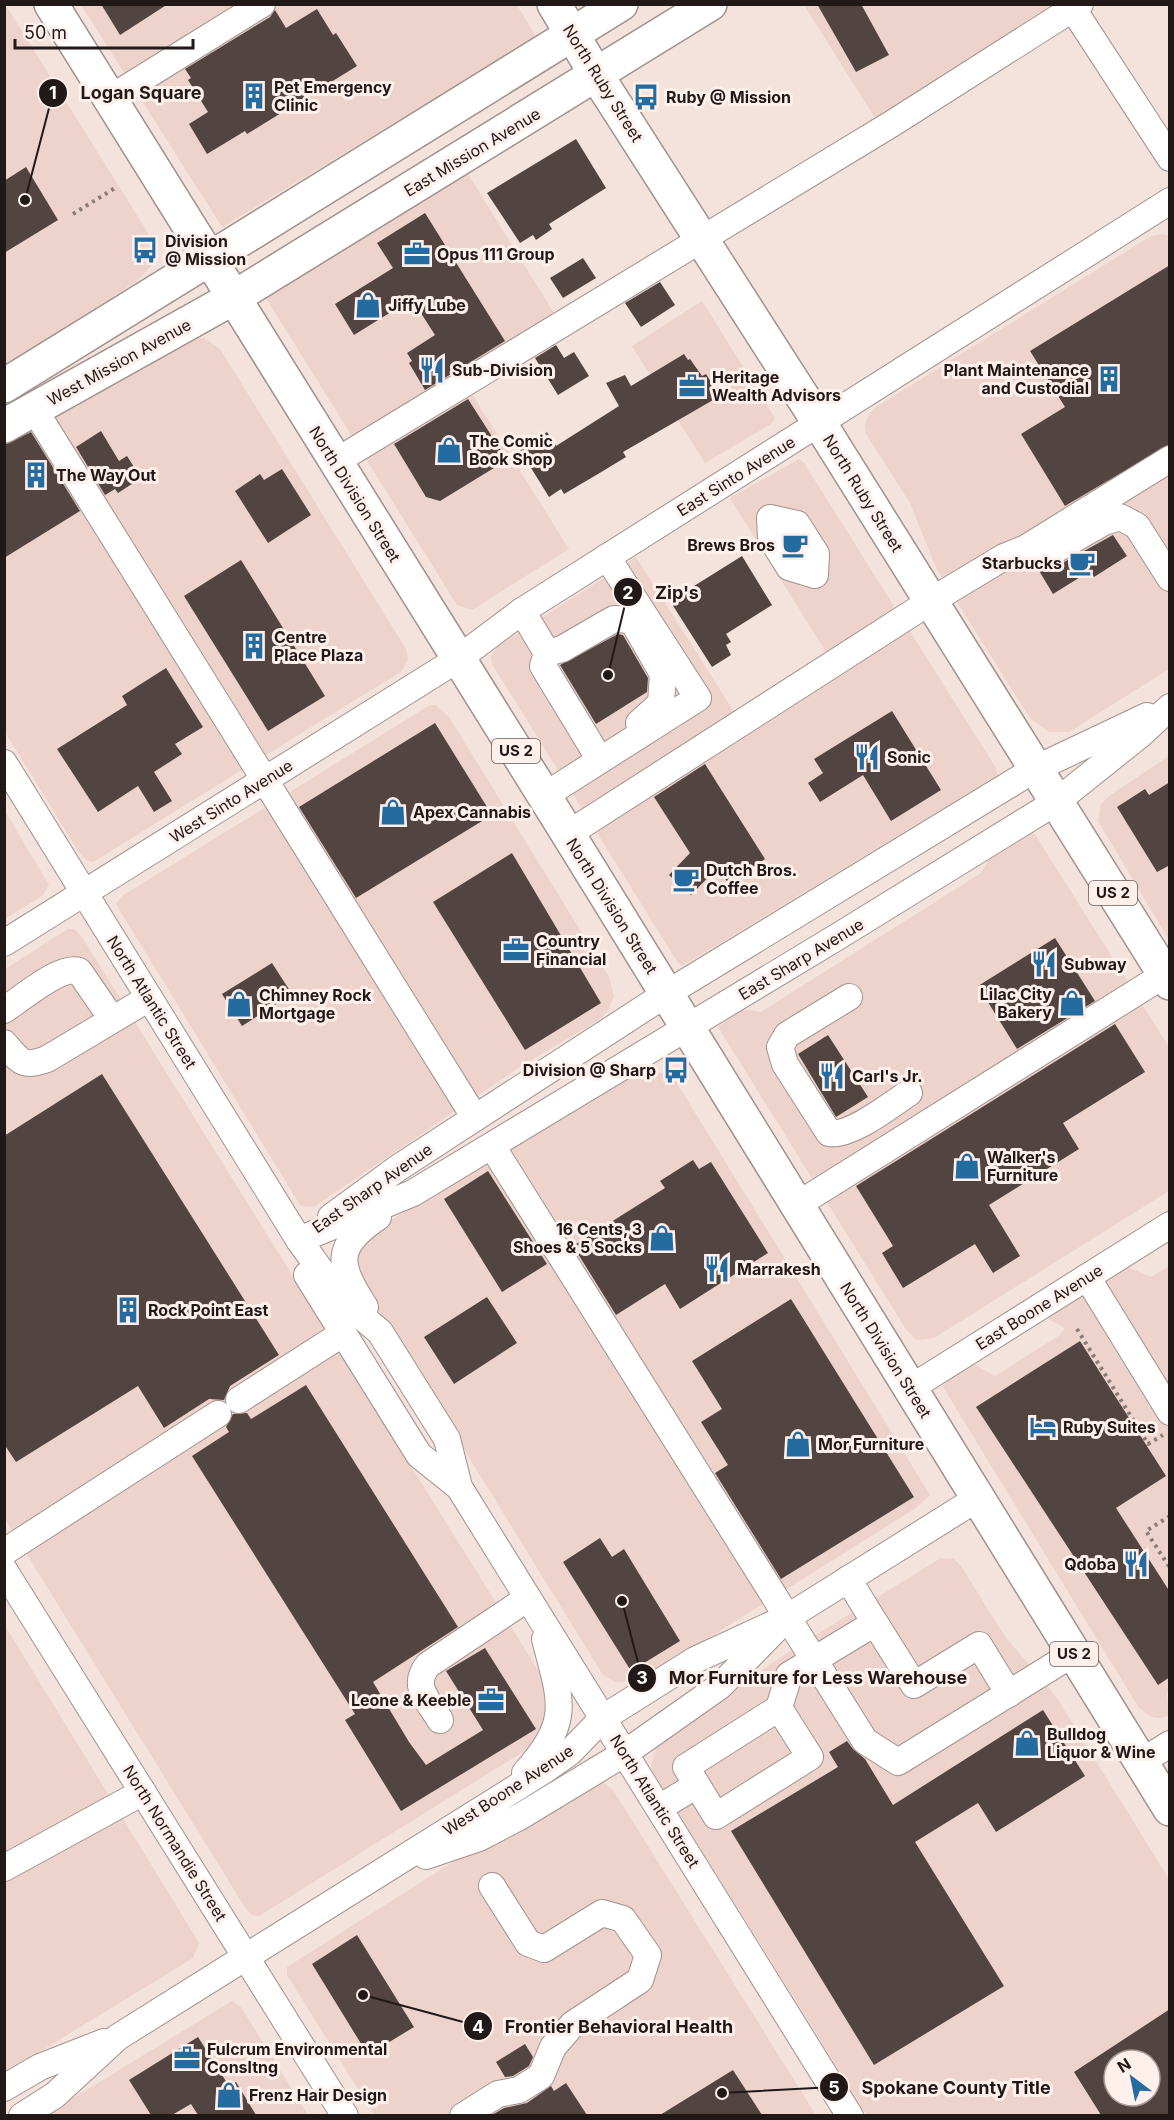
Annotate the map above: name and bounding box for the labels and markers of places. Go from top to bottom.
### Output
callout: Logan Square [38,75,213,111]
place label: Pet Emergency Clinic [274,77,392,115]
building icon: Pet Emergency Clinic [239,81,269,111]
bus stop icon: Ruby @ Mission [631,82,661,112]
place label: Ruby @ Mission [666,87,791,107]
place label: Division @ Mission [165,231,246,269]
bus stop icon: Division @ Mission [130,235,160,265]
office icon: Opus 111 Group [402,239,432,269]
place label: Opus 111 Group [437,244,555,264]
shop icon: Jiffy Lube [353,290,383,320]
place label: Jiffy Lube [388,295,466,315]
restaurant icon: Sub-Division [417,355,447,385]
place label: Sub-Division [452,360,553,380]
place label: Plant Maintenance and Custodial [944,360,1089,398]
building icon: Plant Maintenance and Custodial [1094,364,1124,394]
place label: Heritage Wealth Advisors [712,367,841,405]
office icon: Heritage Wealth Advisors [677,371,707,401]
place label: The Comic Book Shop [469,431,553,469]
shop icon: The Comic Book Shop [434,435,464,465]
building icon: The Way Out [21,460,51,490]
place label: The Way Out [56,465,156,485]
cafe icon: Brews Bros [780,530,810,560]
place label: Brews Bros [687,535,775,555]
cafe icon: Starbucks [1067,548,1097,578]
place label: Starbucks [982,553,1062,573]
callout: Zip's [613,574,710,610]
place label: Centre Place Plaza [274,627,363,665]
building icon: Centre Place Plaza [239,631,269,661]
restaurant icon: Sonic [852,742,882,772]
place label: Sonic [887,747,931,767]
shop icon: Apex Cannabis [378,797,408,827]
place label: Apex Cannabis [413,802,531,822]
place label: Dutch Bros. Coffee [706,860,797,898]
cafe icon: Dutch Bros. Coffee [671,864,701,894]
place label: Country Financial [536,931,606,969]
office icon: Country Financial [501,935,531,965]
restaurant icon: Subway [1029,949,1059,979]
place label: Subway [1064,954,1127,974]
place label: Lilac City Bakery [980,984,1052,1022]
place label: Chimney Rock Mortgage [259,985,372,1023]
shop icon: Lilac City Bakery [1057,988,1087,1018]
shop icon: Chimney Rock Mortgage [224,989,254,1019]
bus stop icon: Division @ Sharp [661,1055,691,1085]
place label: Division @ Sharp [523,1060,656,1080]
restaurant icon: Carl's Jr. [817,1061,847,1091]
place label: Carl's Jr. [852,1066,922,1086]
place label: Walker's Furniture [987,1147,1058,1185]
shop icon: Walker's Furniture [952,1151,982,1181]
place label: 16 Cents, 3 Shoes & 5 Socks [513,1219,642,1257]
shop icon: 16 Cents, 3 Shoes & 5 Socks [647,1223,677,1253]
restaurant icon: Marrakesh [702,1254,732,1284]
place label: Marrakesh [737,1259,821,1279]
building icon: Rock Point East [113,1295,143,1325]
place label: Rock Point East [148,1300,269,1320]
hotel icon: Ruby Suites [1028,1412,1058,1442]
place label: Ruby Suites [1063,1417,1156,1437]
shop icon: Mor Furniture [783,1429,813,1459]
place label: Mor Furniture [818,1434,924,1454]
restaurant icon: Qdoba [1121,1549,1151,1579]
place label: Qdoba [1064,1554,1116,1574]
callout: Mor Furniture for Less Warehouse [627,1660,980,1696]
office icon: Leone & Keeble [476,1685,506,1715]
place label: Leone & Keeble [351,1690,471,1710]
place label: Bulldog Liquor & Wine [1047,1724,1156,1762]
shop icon: Bulldog Liquor & Wine [1012,1728,1042,1758]
callout: Frontier Behavioral Health [463,2008,745,2044]
place label: Fulcrum Environmental Consltng [207,2039,387,2077]
office icon: Fulcrum Environmental Consltng [172,2043,202,2073]
callout: Spokane County Title [819,2069,1062,2105]
shop icon: Frenz Hair Design [214,2080,244,2110]
place label: Frenz Hair Design [249,2085,387,2105]

